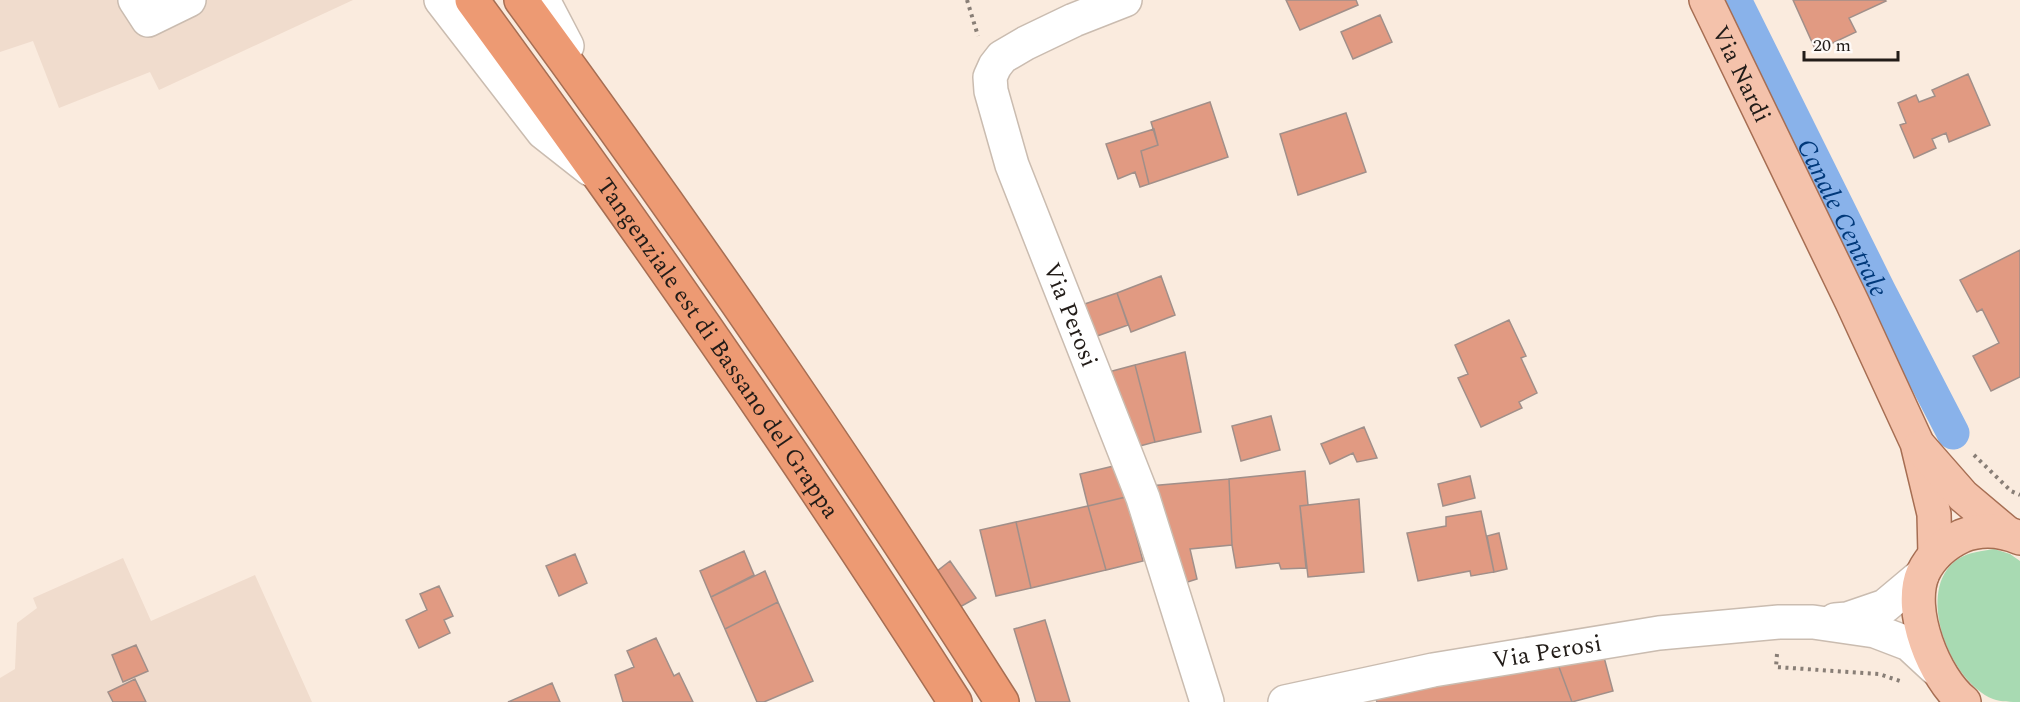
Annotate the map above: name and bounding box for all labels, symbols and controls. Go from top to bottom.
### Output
street label: Via Nardi [1702,20,1780,129]
scale bar [1804,24,1898,62]
text: 20 m [1813,32,1851,59]
water label: Canale Centrale [1786,132,1899,304]
street label: Tangenziale est di Bassano del Grappa [587,170,848,526]
street label: Via Perosi [1033,257,1107,373]
street label: Via Perosi [1490,626,1604,679]

